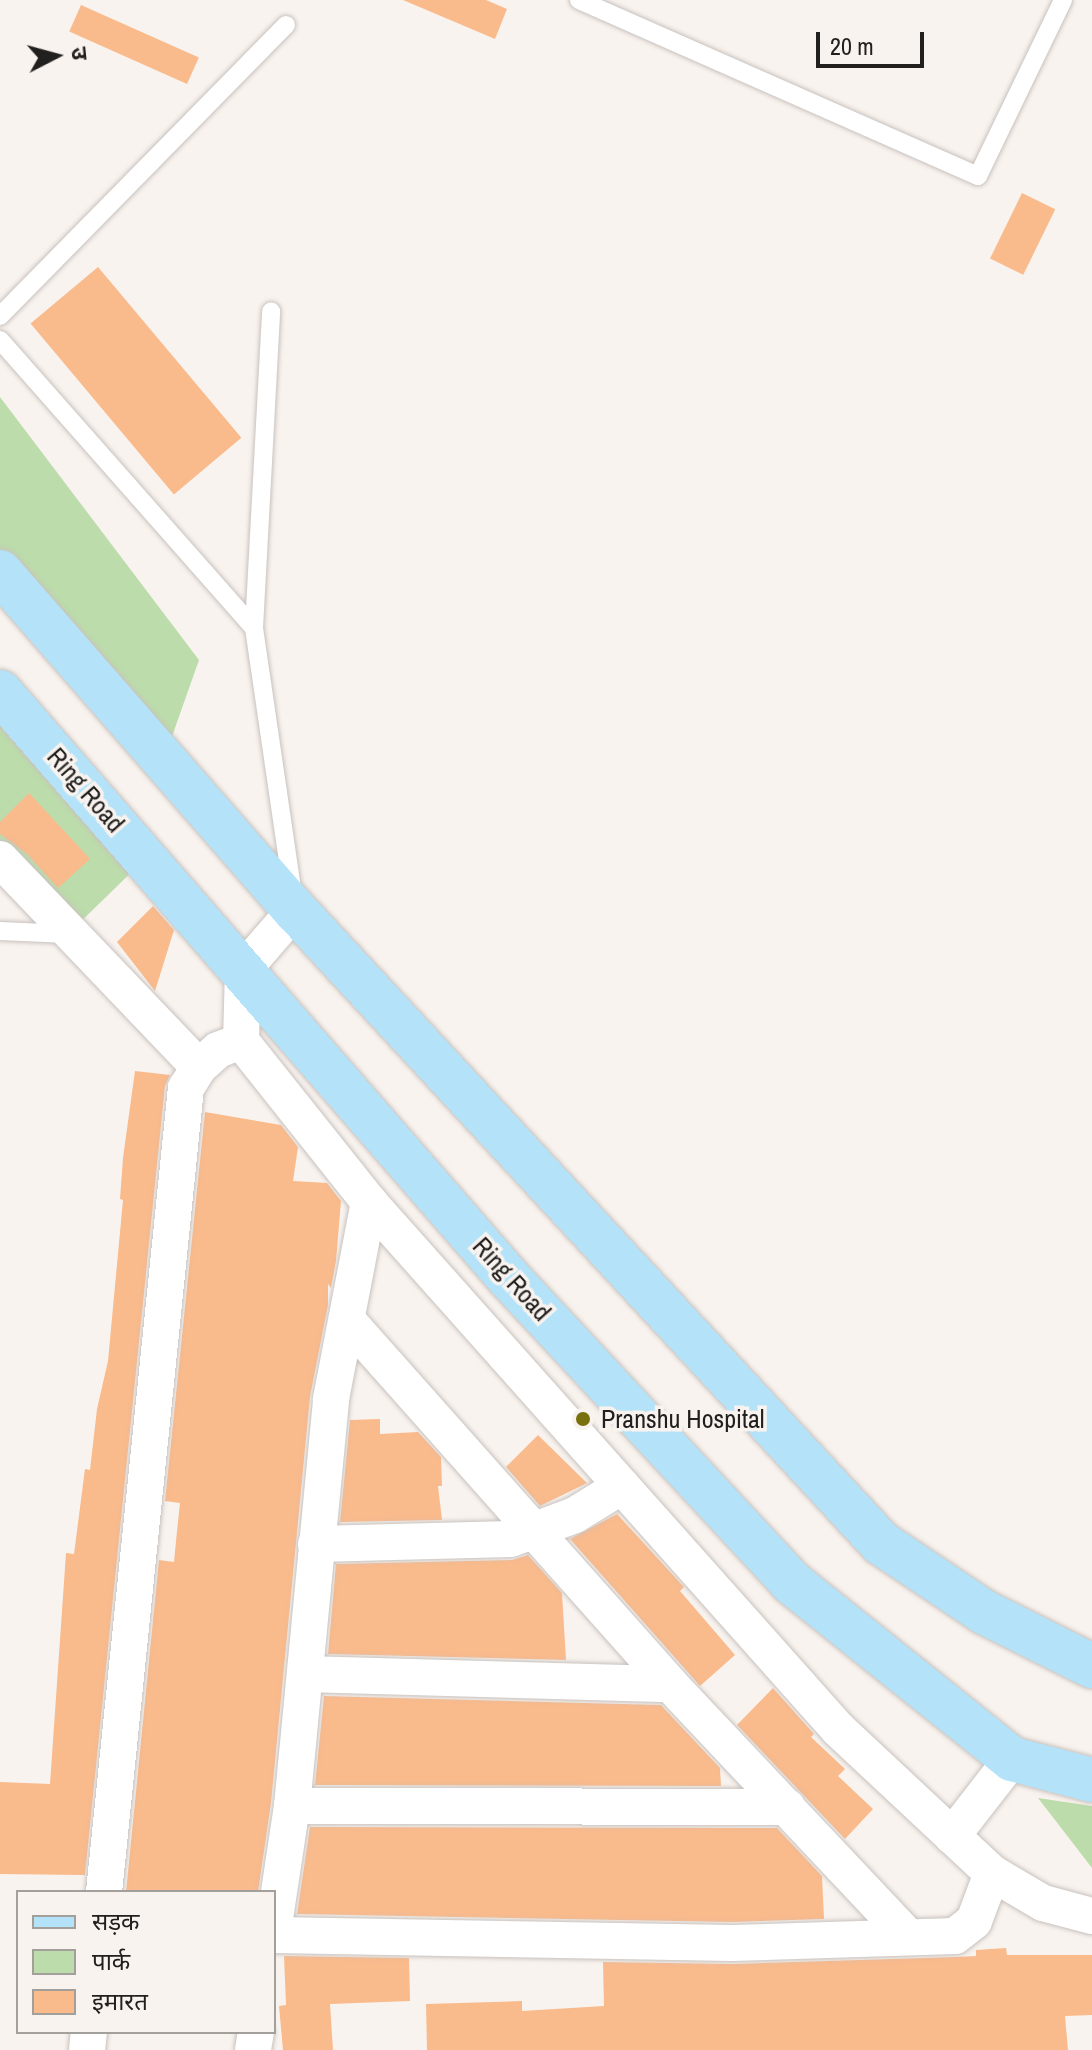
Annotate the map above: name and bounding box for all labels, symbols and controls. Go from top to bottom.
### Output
north arrow [16,16,96,96]
scale bar [820,16,928,66]
text: 20 m [830,30,874,62]
text: उ [64,46,95,61]
street label: Ring Road [41,741,131,839]
street label: Ring Road [466,1231,558,1327]
place label: Pranshu Hospital [601,1403,765,1435]
marker: Pranshu Hospital [572,1408,594,1430]
legend [16,1890,276,2034]
text: सड़क [92,1905,140,1937]
text: पार्क [92,1945,130,1977]
text: इमारत [92,1985,148,2017]

